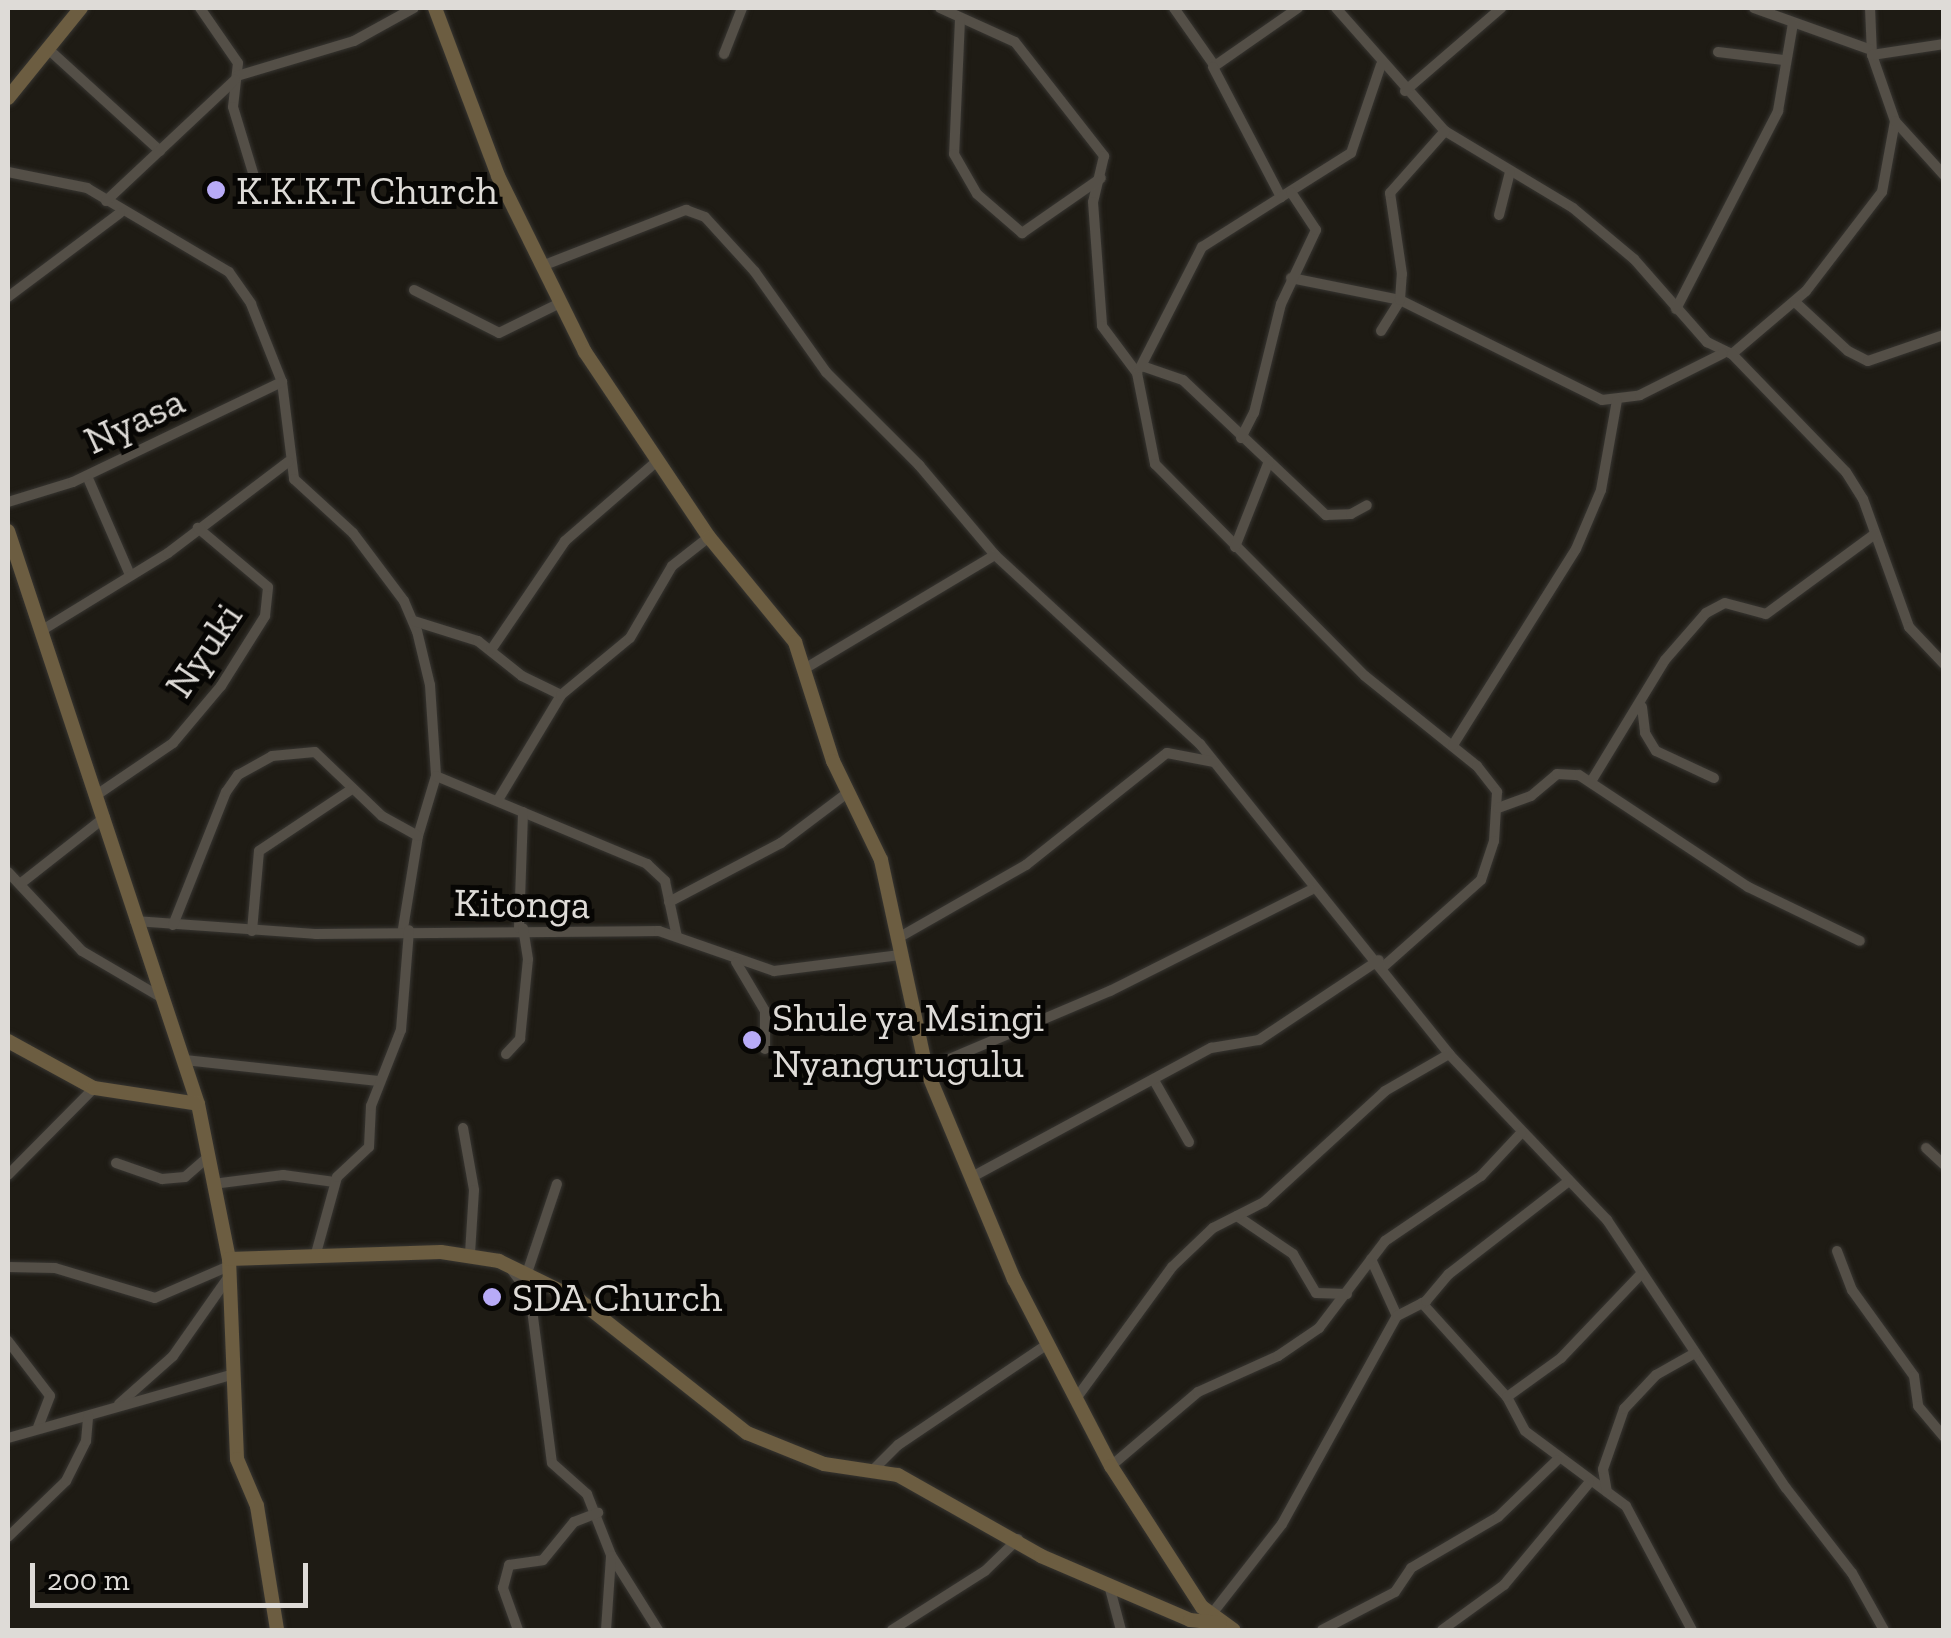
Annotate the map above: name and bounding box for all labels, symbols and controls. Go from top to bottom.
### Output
place label: K.K.K.T Church [236,166,499,214]
marker: K.K.K.T Church [205,179,227,201]
street label: Nyasa [76,376,192,464]
street label: Nyuki [154,594,252,706]
street label: Kitonga [453,878,591,928]
place label: Shule ya Msingi Nyangurugulu [772,993,1045,1087]
marker: Shule ya Msingi Nyangurugulu [741,1029,763,1051]
place label: SDA Church [512,1273,724,1321]
marker: SDA Church [481,1286,503,1308]
scale bar [35,1543,312,1605]
text: 200 m [47,1562,130,1598]

